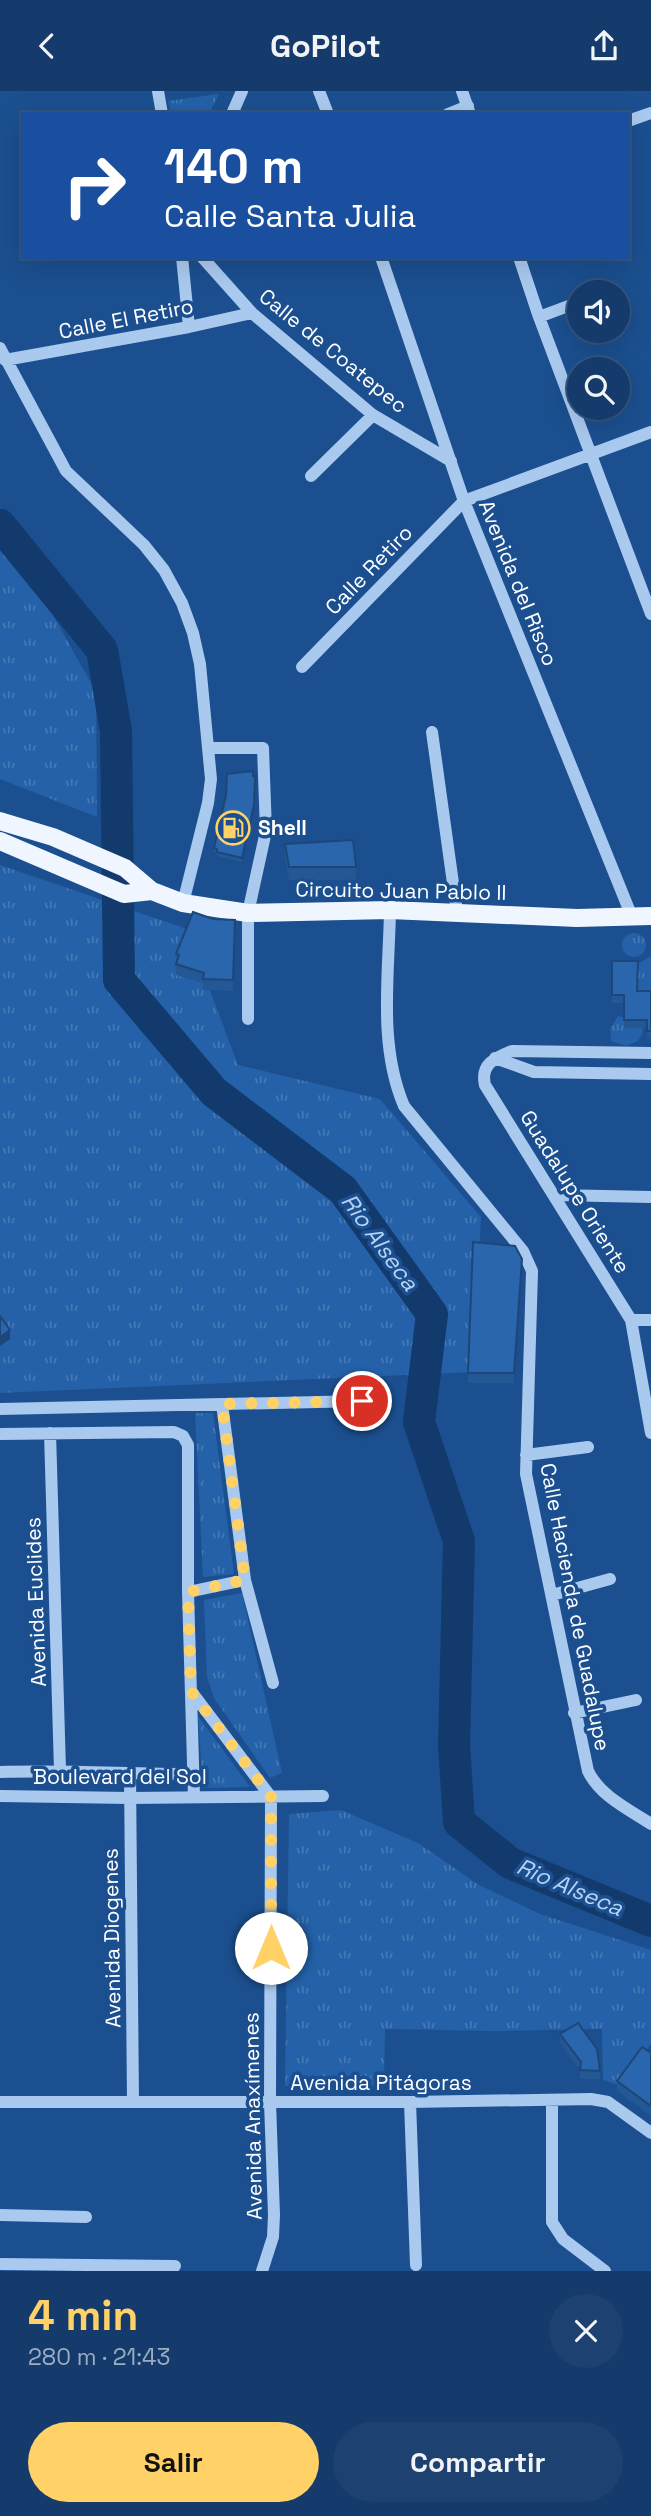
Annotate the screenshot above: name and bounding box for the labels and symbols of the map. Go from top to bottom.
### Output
street label: Calle de Coatepec [254,282,413,419]
street label: Calle El Retiro [56,292,196,345]
street label: Avenida del Risco [473,496,564,670]
street label: Calle Retiro [319,519,418,620]
fuel station icon: Shell [214,809,252,847]
place label: Shell [258,814,307,841]
street label: Circuito Juan Pablo II [295,875,507,906]
street label: Guadalupe Oriente [514,1105,636,1278]
water label: Rio Alseca [335,1188,426,1297]
pin [332,1371,392,1431]
street label: Calle Hacienda de Guadalupe [534,1461,617,1753]
street label: Avenida Euclides [19,1517,52,1687]
street label: Boulevard del Sol [33,1763,207,1790]
street label: Avenida Diogenes [96,1848,127,2028]
water label: Rio Alseca [512,1851,628,1923]
position arrow [234,1911,308,1985]
street label: Avenida Anaxímenes [237,2012,268,2220]
street label: Avenida Pitágoras [290,2069,472,2096]

